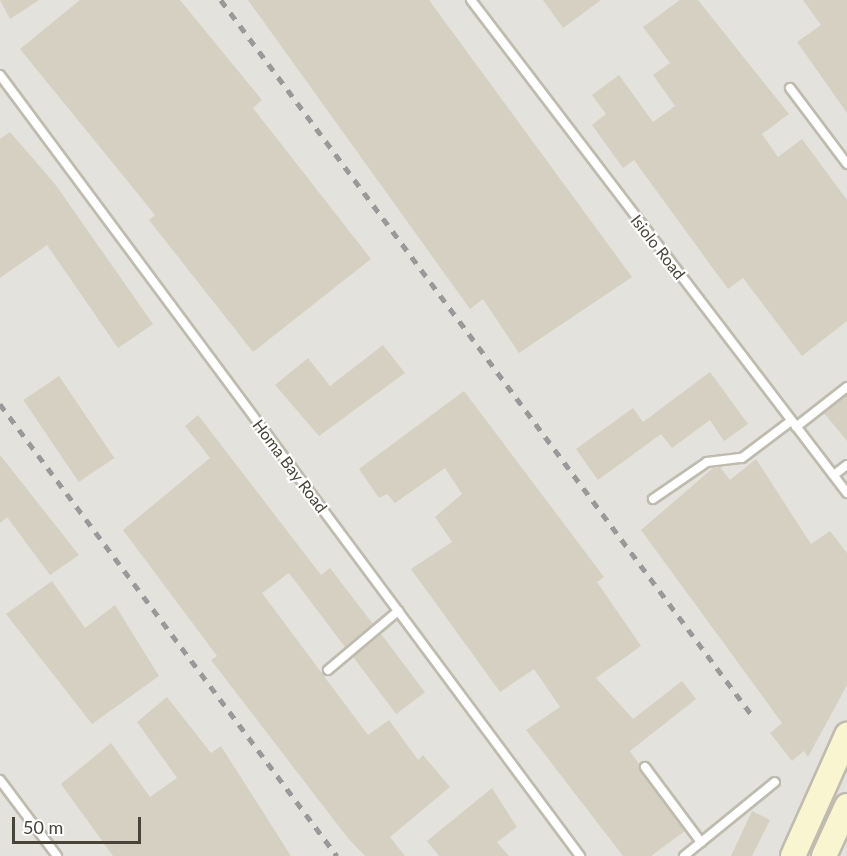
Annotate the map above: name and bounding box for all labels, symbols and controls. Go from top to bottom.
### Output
street label: Isiolo Road [627,211,689,283]
street label: Homa Bay Road [249,415,331,517]
scale bar [15,805,144,843]
text: 50 m [23,816,63,838]

